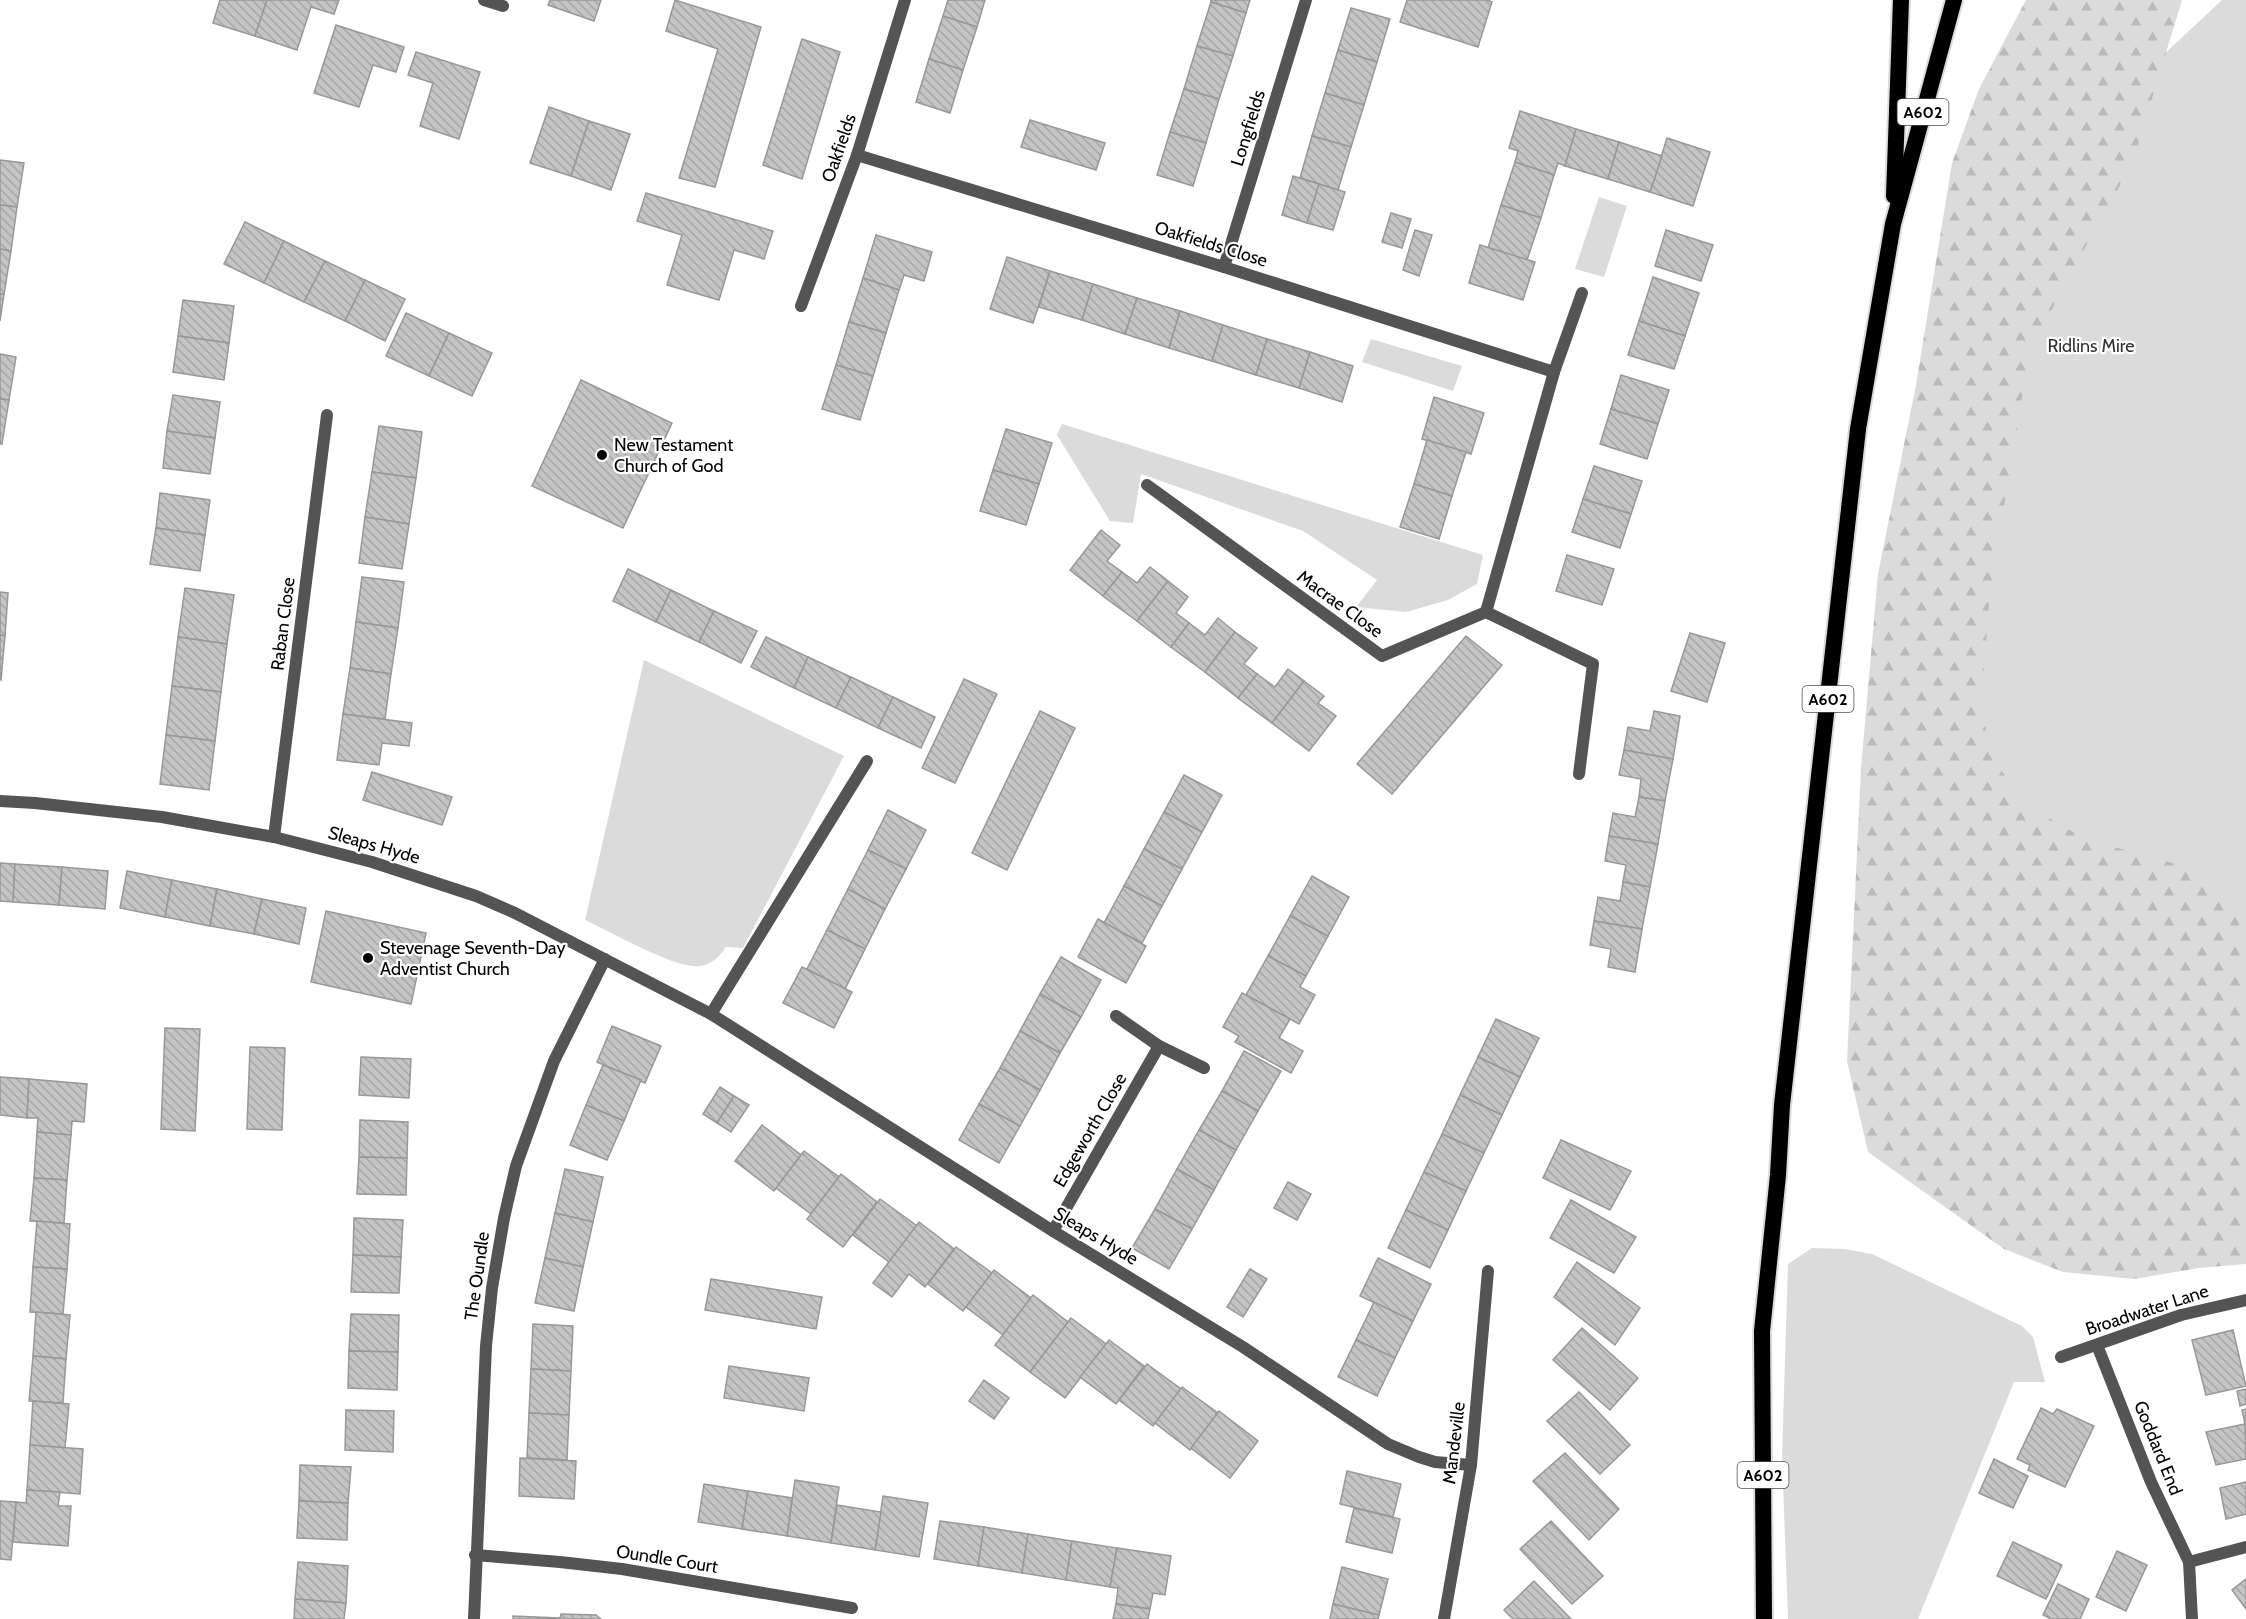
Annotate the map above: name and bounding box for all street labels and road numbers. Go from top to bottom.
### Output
street label: Longfields [1226,87,1270,169]
road number: A602 [1898,99,1948,125]
street label: Oakfields [817,111,861,185]
street label: Oakfields Close [1152,216,1270,272]
street label: Macrae Close [1293,566,1387,642]
street label: Raban Close [266,576,300,672]
road number: A602 [1802,686,1854,712]
street label: Sleaps Hyde [325,821,423,869]
street label: Edgeworth Close [1048,1069,1132,1191]
street label: Sleaps Hyde [1050,1202,1142,1270]
street label: The Oundle [460,1230,494,1322]
street label: Broadwater Lane [2083,1280,2211,1340]
street label: Goddard End [2129,1398,2187,1498]
street label: Mandeville [1438,1401,1470,1485]
road number: A602 [1738,1462,1788,1488]
street label: Oundle Court [615,1540,719,1578]

